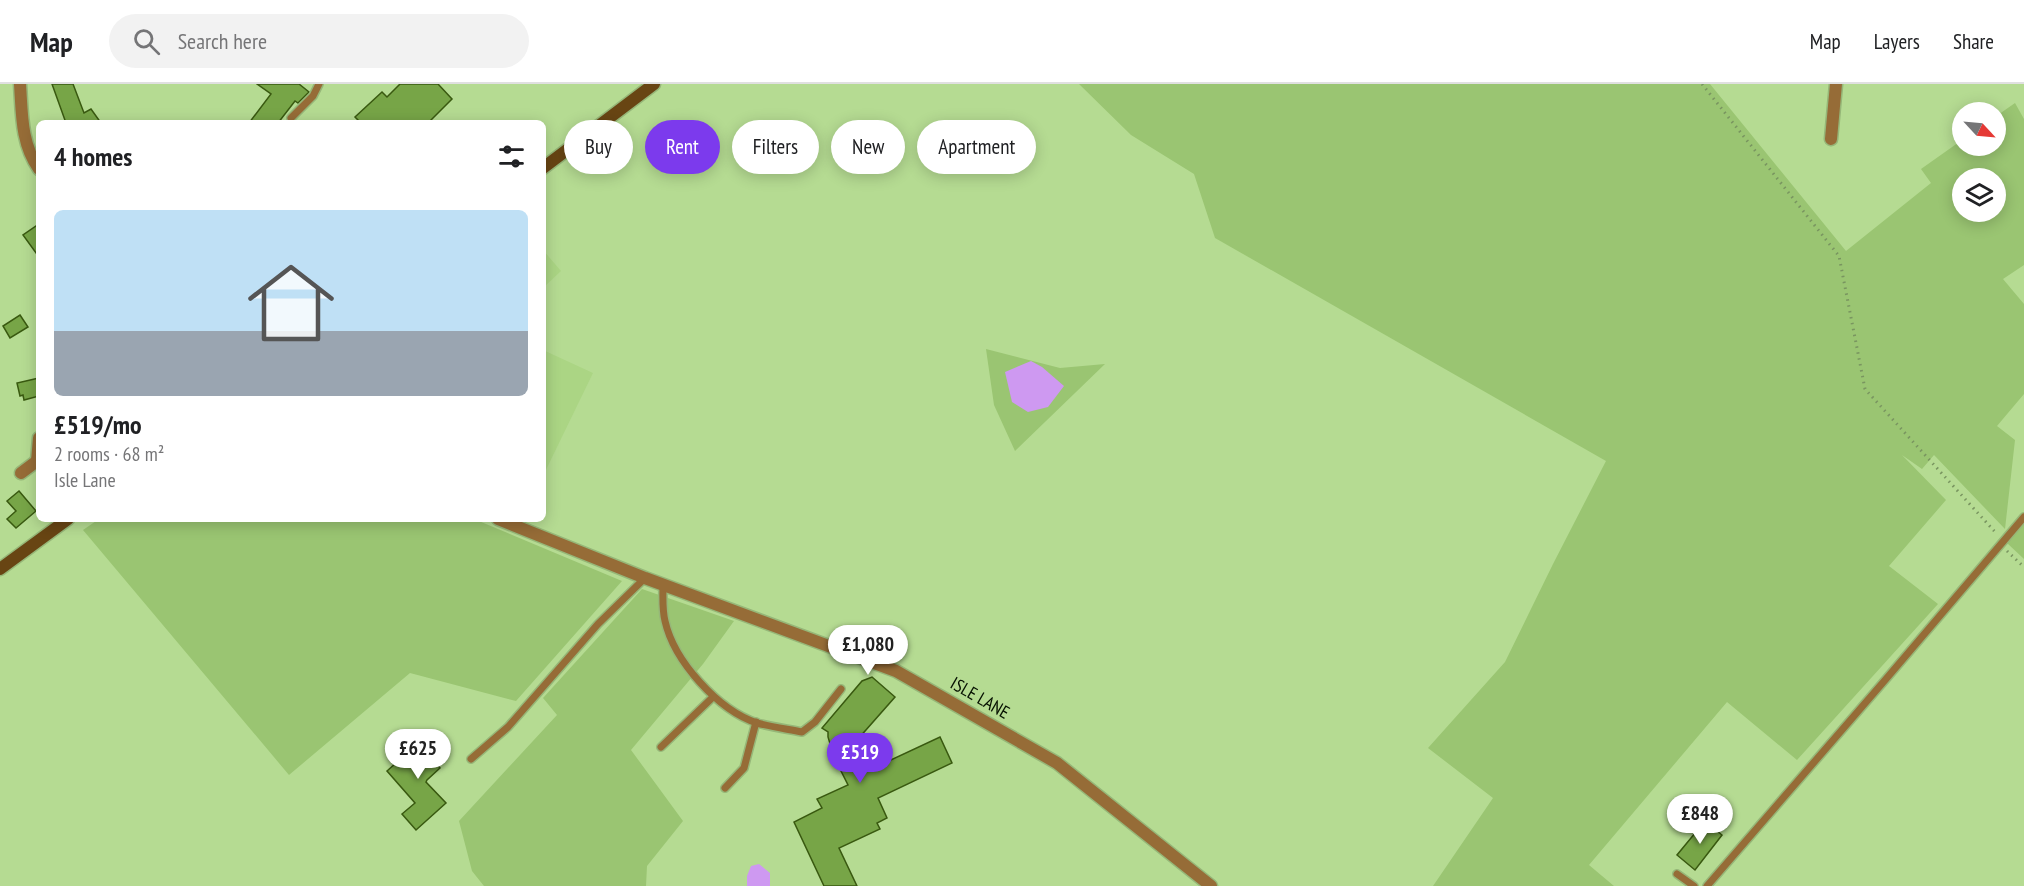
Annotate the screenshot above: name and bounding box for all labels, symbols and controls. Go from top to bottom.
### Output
search box [109,14,529,68]
text: Map [30,23,73,60]
icon: search [130,25,163,58]
text: Search here [178,27,267,55]
text: Map [1810,28,1841,55]
text: Layers [1874,28,1920,55]
text: Share [1953,28,1994,55]
north arrow [1952,102,2006,156]
map controls [1952,102,2006,222]
chip: Buy [564,120,633,174]
chip: Rent [645,120,720,174]
chip: Filters [732,120,819,174]
chip: New [831,120,905,174]
chip: Apartment [917,120,1036,174]
text: 4 homes [54,140,132,173]
icon: filters [495,140,528,173]
button: layers [1952,168,2006,222]
icon: home [237,249,345,357]
text: £519/mo [54,408,142,441]
text: 2 rooms · 68 m² [54,441,164,467]
text: Isle Lane [54,467,116,493]
pin: £1,080 [819,625,917,676]
text: £1,080 [842,631,894,657]
street label: ISLE LANE [947,672,1014,724]
pin: £625 [382,729,454,780]
pin: £519 [824,733,896,784]
text: £625 [399,735,437,761]
text: £519 [841,739,879,765]
pin: £848 [1664,794,1736,845]
text: £848 [1681,800,1719,826]

